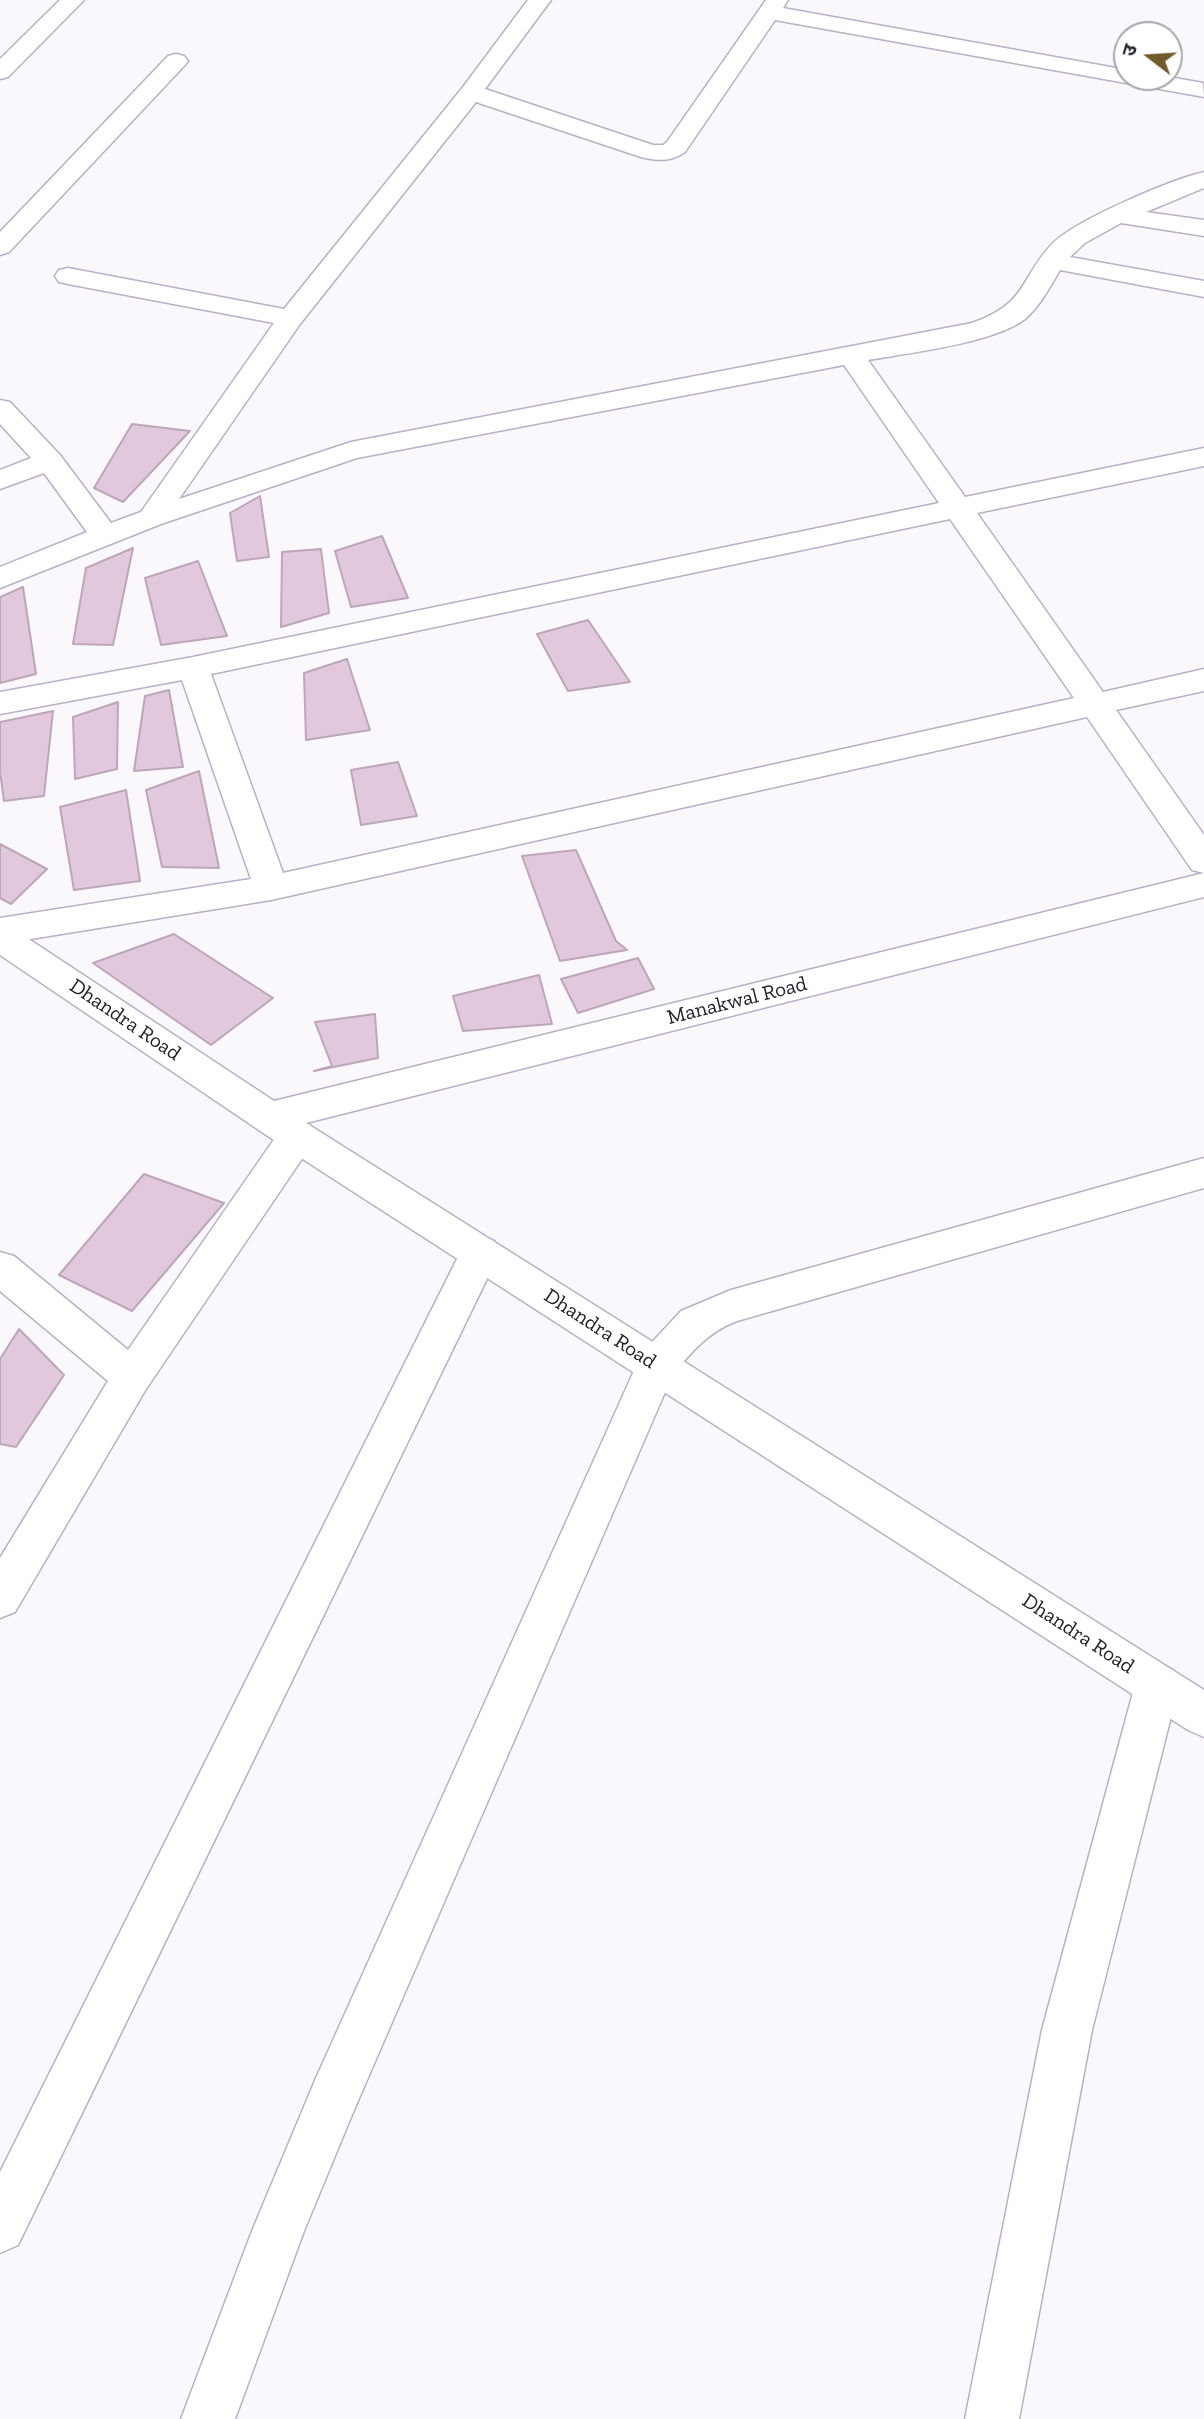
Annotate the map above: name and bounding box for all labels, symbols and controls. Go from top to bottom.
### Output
north arrow [1113,21,1183,91]
text: उ [1117,42,1142,59]
street label: Manakwal Road [664,971,810,1031]
street label: Dhandra Road [65,974,185,1066]
street label: Dhandra Road [539,1283,661,1375]
street label: Dhandra Road [1017,1588,1139,1680]

